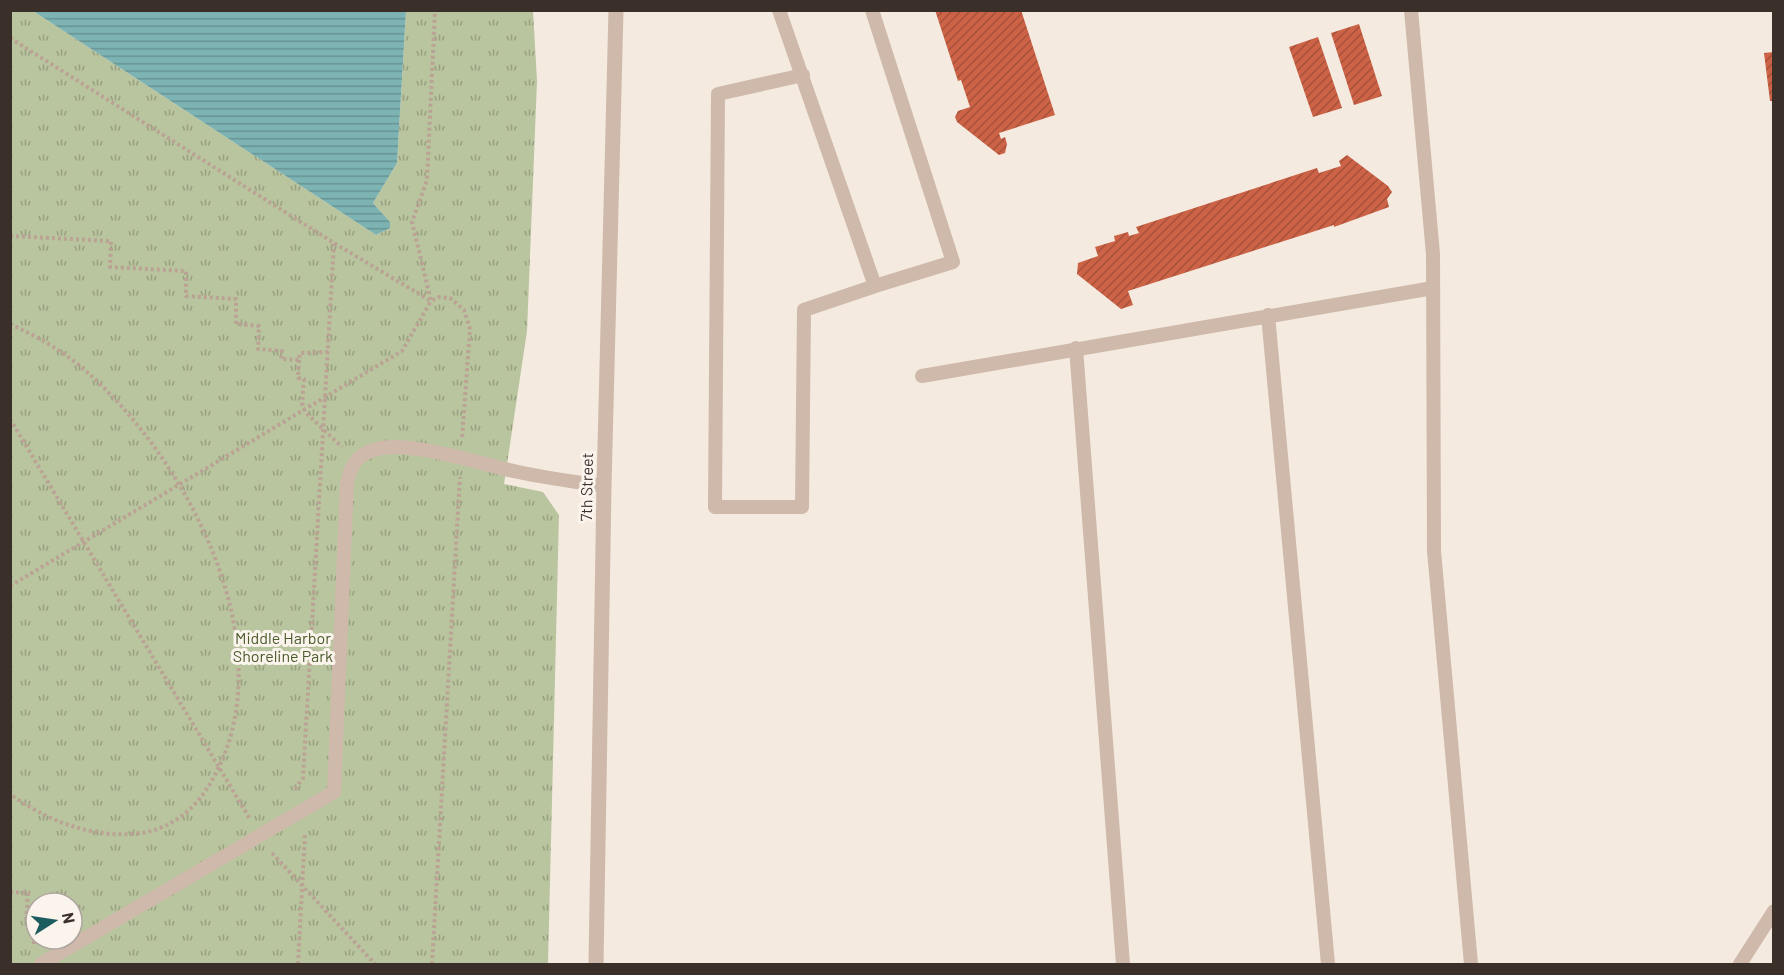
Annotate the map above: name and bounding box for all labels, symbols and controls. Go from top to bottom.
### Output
street label: 7th Street [576,452,596,522]
park label: Middle Harbor Shoreline Park [233,628,333,665]
north arrow [24,891,84,951]
text: N [59,911,80,925]

